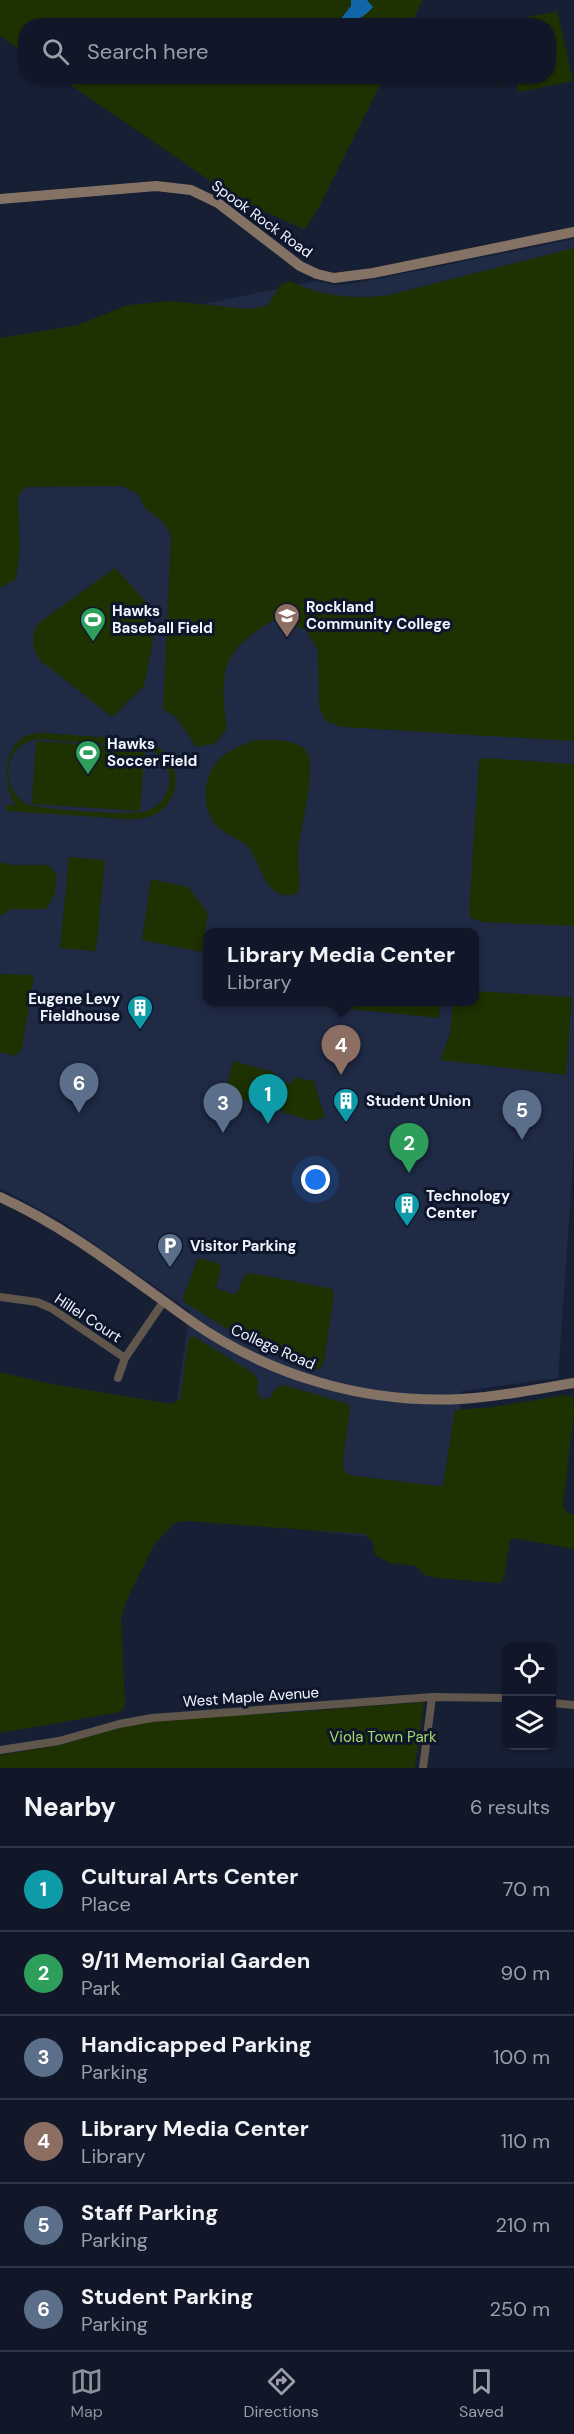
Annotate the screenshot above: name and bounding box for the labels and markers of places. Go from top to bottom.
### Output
place label: Rockland Community College [306,597,451,634]
place label: Hawks Baseball Field [112,601,213,638]
school or university icon: Rockland Community College [272,601,302,639]
sports icon: Hawks Baseball Field [78,605,108,643]
place label: Hawks Soccer Field [107,734,197,771]
sports icon: Hawks Soccer Field [73,738,103,776]
place label: Eugene Levy Fieldhouse [28,989,120,1026]
building icon: Eugene Levy Fieldhouse [125,993,155,1031]
pin: 4 [322,1026,360,1075]
pin: 6 [60,1064,98,1113]
pin: 1 [248,1074,288,1124]
pin: 3 [204,1084,242,1133]
building icon: Student Union [331,1086,361,1124]
pin: 5 [502,1090,542,1140]
place label: Student Union [366,1091,471,1111]
pin: 2 [390,1124,428,1173]
place label: Technology Center [426,1186,510,1223]
building icon: Technology Center [392,1190,422,1228]
parking icon: Visitor Parking [155,1231,185,1269]
place label: Visitor Parking [190,1236,297,1256]

